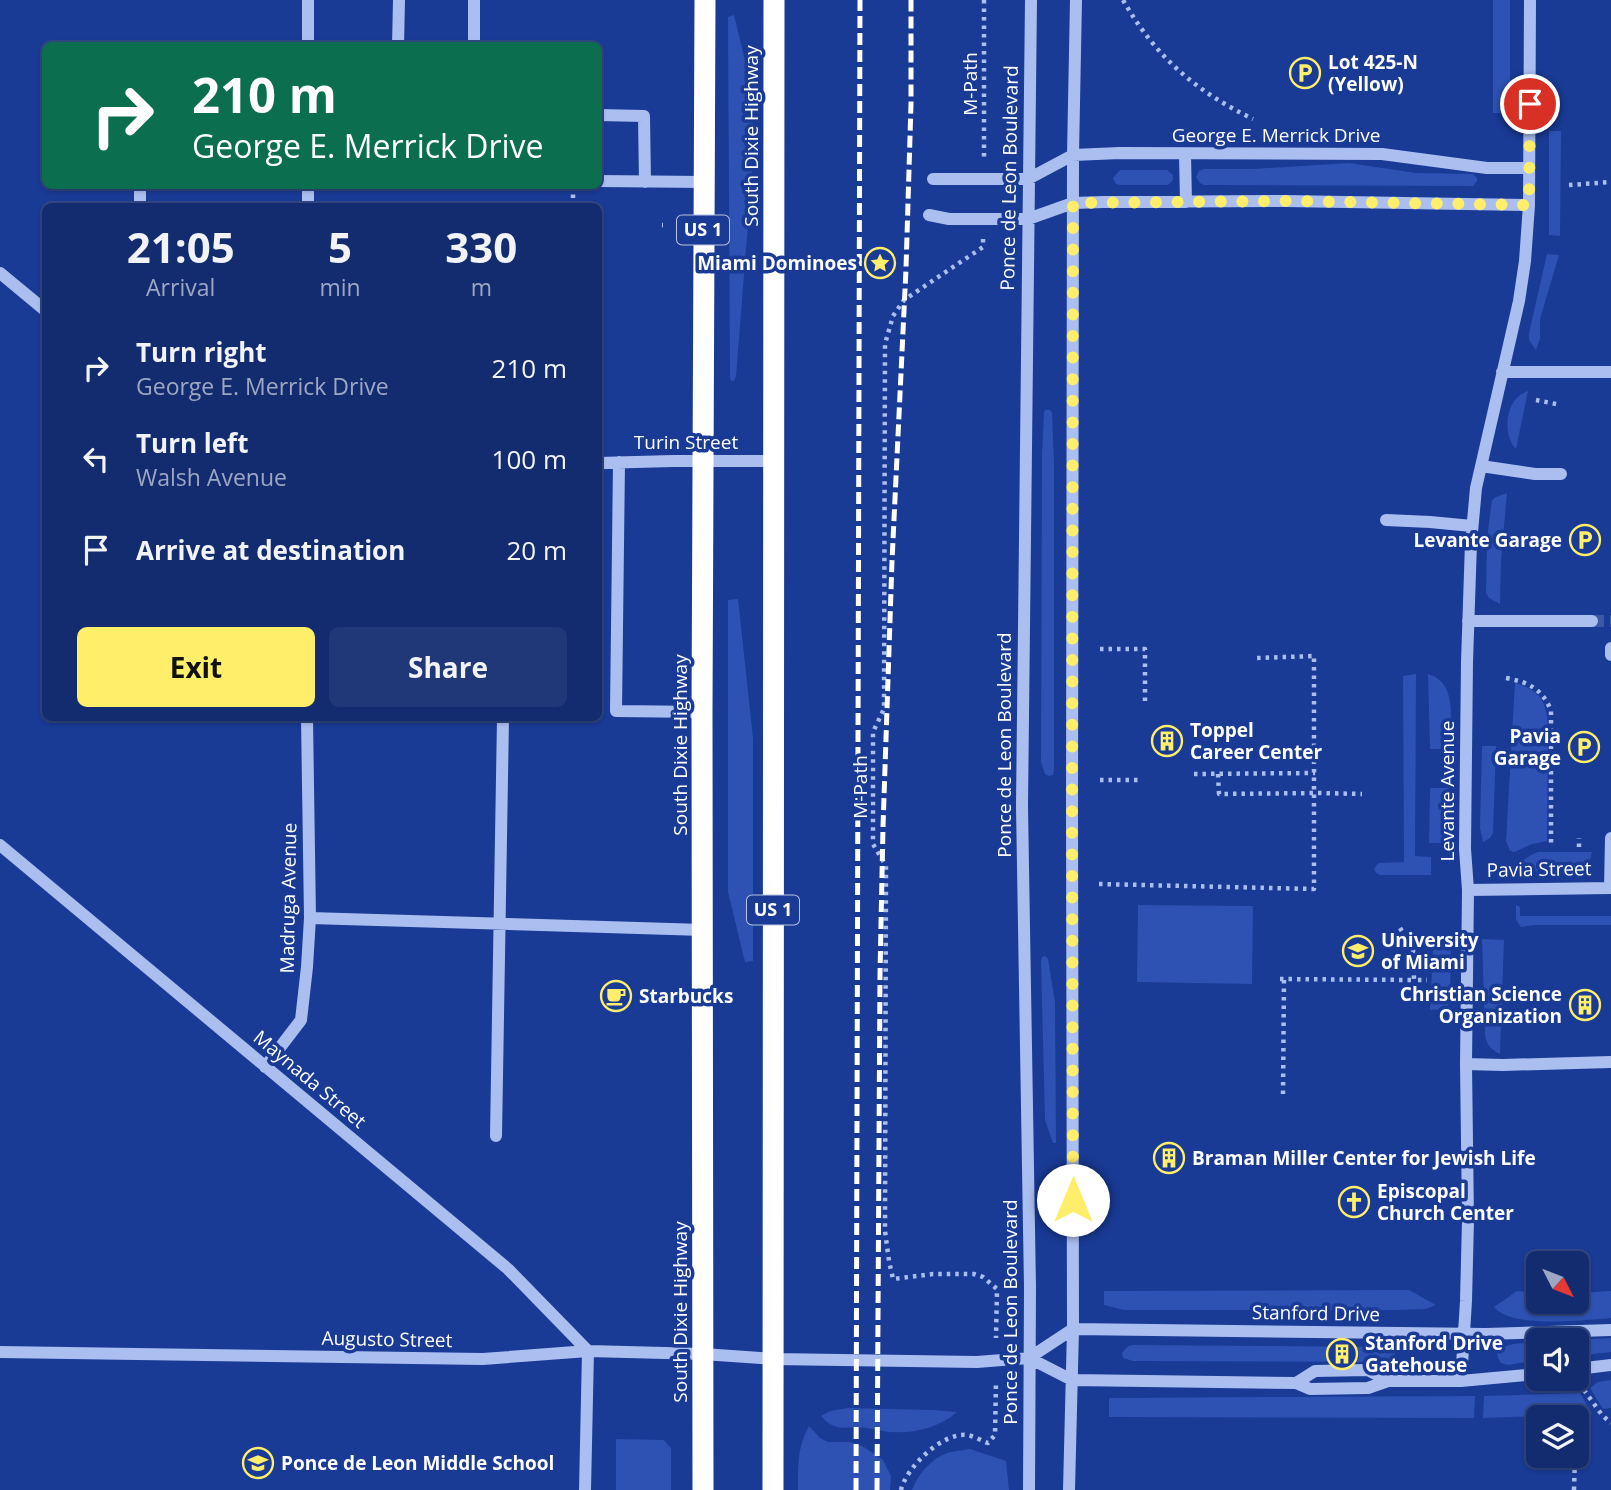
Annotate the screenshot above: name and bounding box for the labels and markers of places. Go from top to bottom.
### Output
place label: Lot 425-N (Yellow) [1328,49,1418,97]
parking icon: Lot 425-N (Yellow) [1288,56,1322,90]
pin [1500,74,1560,134]
place icon: Miami Dominoes [863,246,897,280]
place label: Miami Dominoes [697,250,857,276]
parking icon: Levante Garage [1568,523,1602,557]
place label: Levante Garage [1414,527,1562,553]
place label: Toppel Career Center [1190,717,1323,765]
place label: Pavia Garage [1494,723,1561,771]
building icon: Toppel Career Center [1150,724,1184,758]
parking icon: Pavia Garage [1567,730,1601,764]
place label: University of Miami [1381,927,1479,975]
school or university icon: University of Miami [1341,934,1375,968]
cafe icon: Starbucks [599,979,633,1013]
place label: Christian Science Organization [1400,981,1562,1029]
place label: Starbucks [639,983,733,1009]
building icon: Christian Science Organization [1568,988,1602,1022]
building icon: Braman Miller Center for Jewish Life [1152,1141,1186,1175]
place label: Braman Miller Center for Jewish Life [1192,1145,1536,1171]
place label: Episcopal Church Center [1377,1178,1514,1226]
church icon: Episcopal Church Center [1337,1185,1371,1219]
place label: Stanford Drive Gatehouse [1365,1330,1503,1378]
building icon: Stanford Drive Gatehouse [1325,1337,1359,1371]
school or university icon: Ponce de Leon Middle School [241,1446,275,1480]
place label: Ponce de Leon Middle School [281,1450,554,1476]

